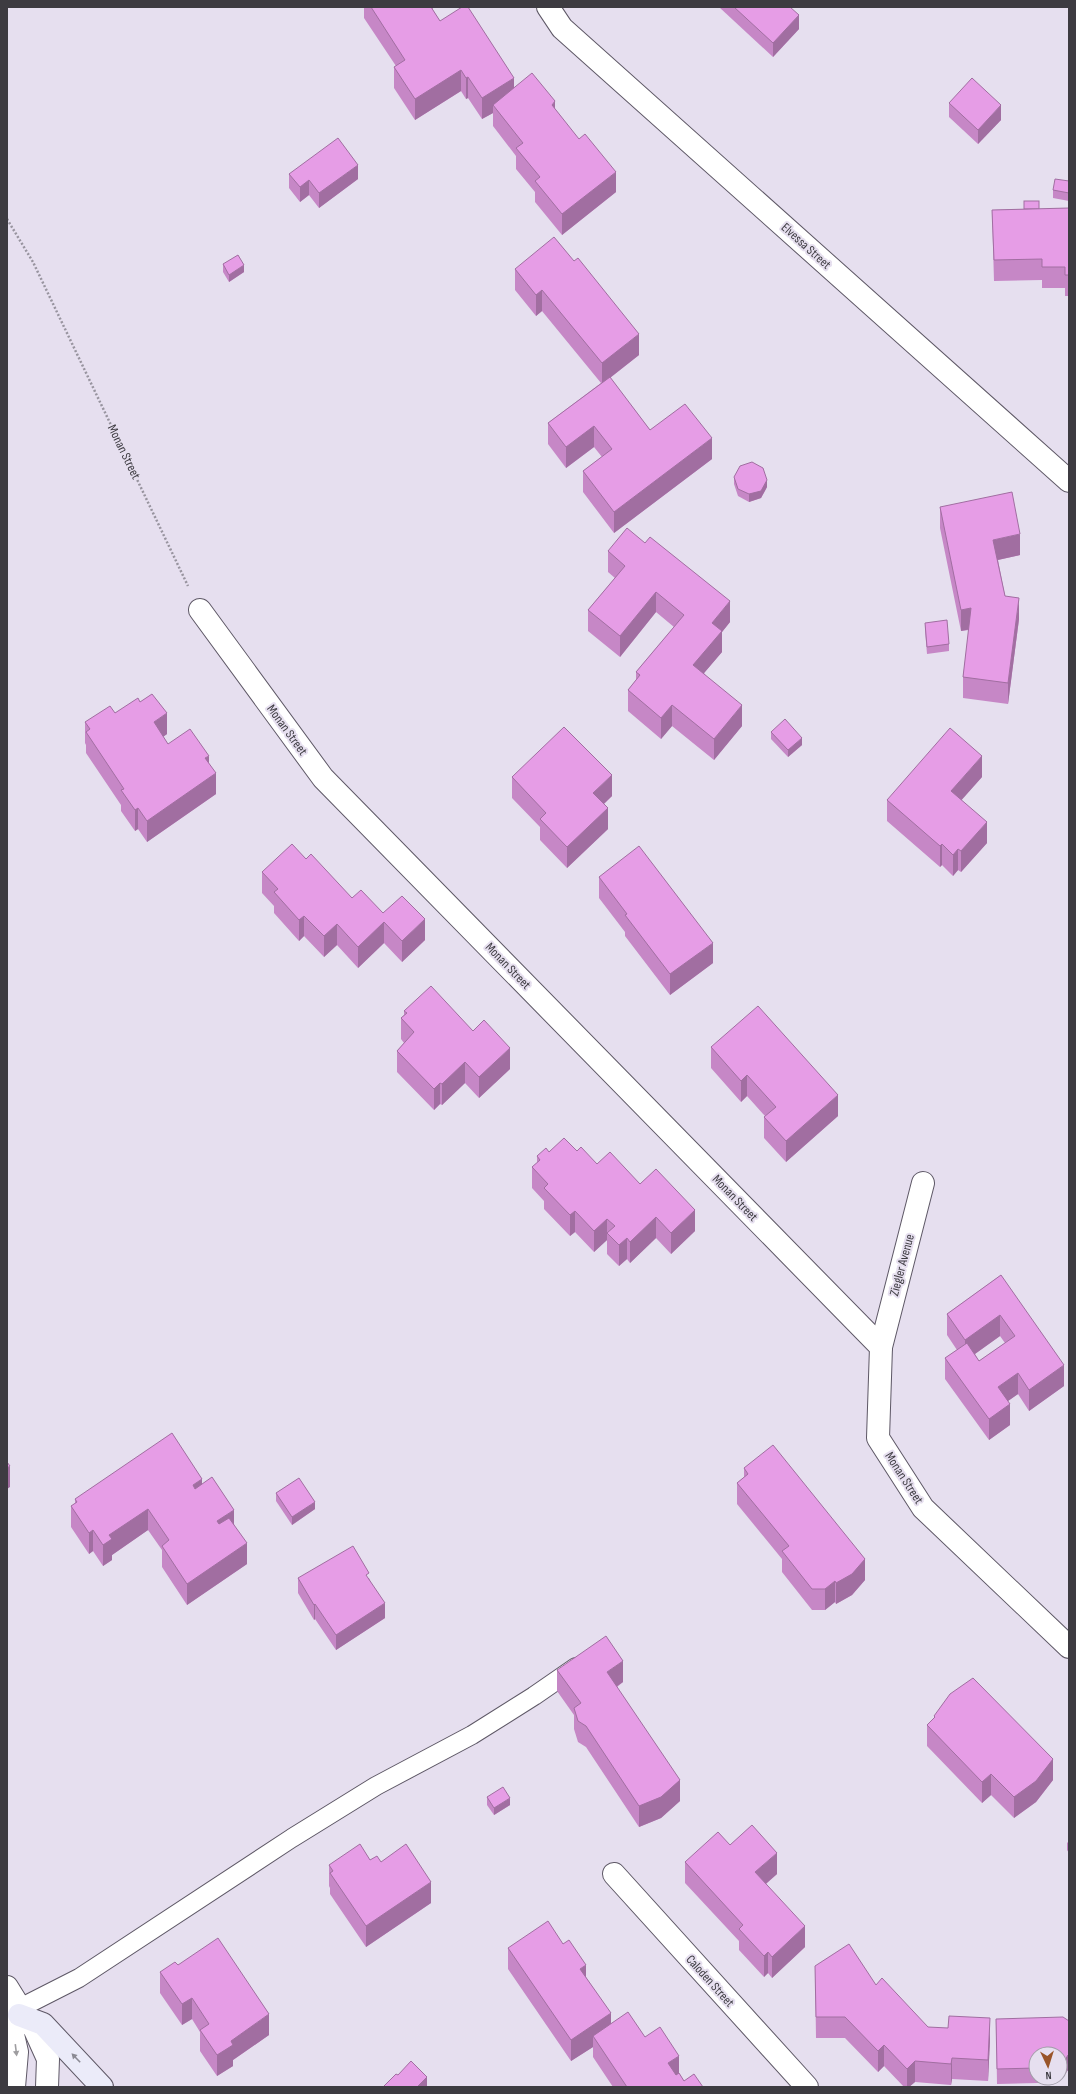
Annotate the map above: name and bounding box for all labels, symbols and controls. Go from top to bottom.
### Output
street label: Elvessa Street [778,219,834,273]
street label: Monan Street [104,422,144,482]
street label: Monan Street [263,702,311,758]
street label: Monan Street [482,939,534,993]
street label: Monan Street [709,1171,761,1225]
street label: Ziegler Avenue [886,1232,918,1298]
street label: Monan Street [881,1449,927,1507]
street label: Caloden Street [682,1952,738,2010]
one-way arrow [13,2044,19,2056]
north arrow [1028,2046,1068,2086]
one-way arrow [71,2053,81,2063]
text: N [1045,2069,1052,2082]

